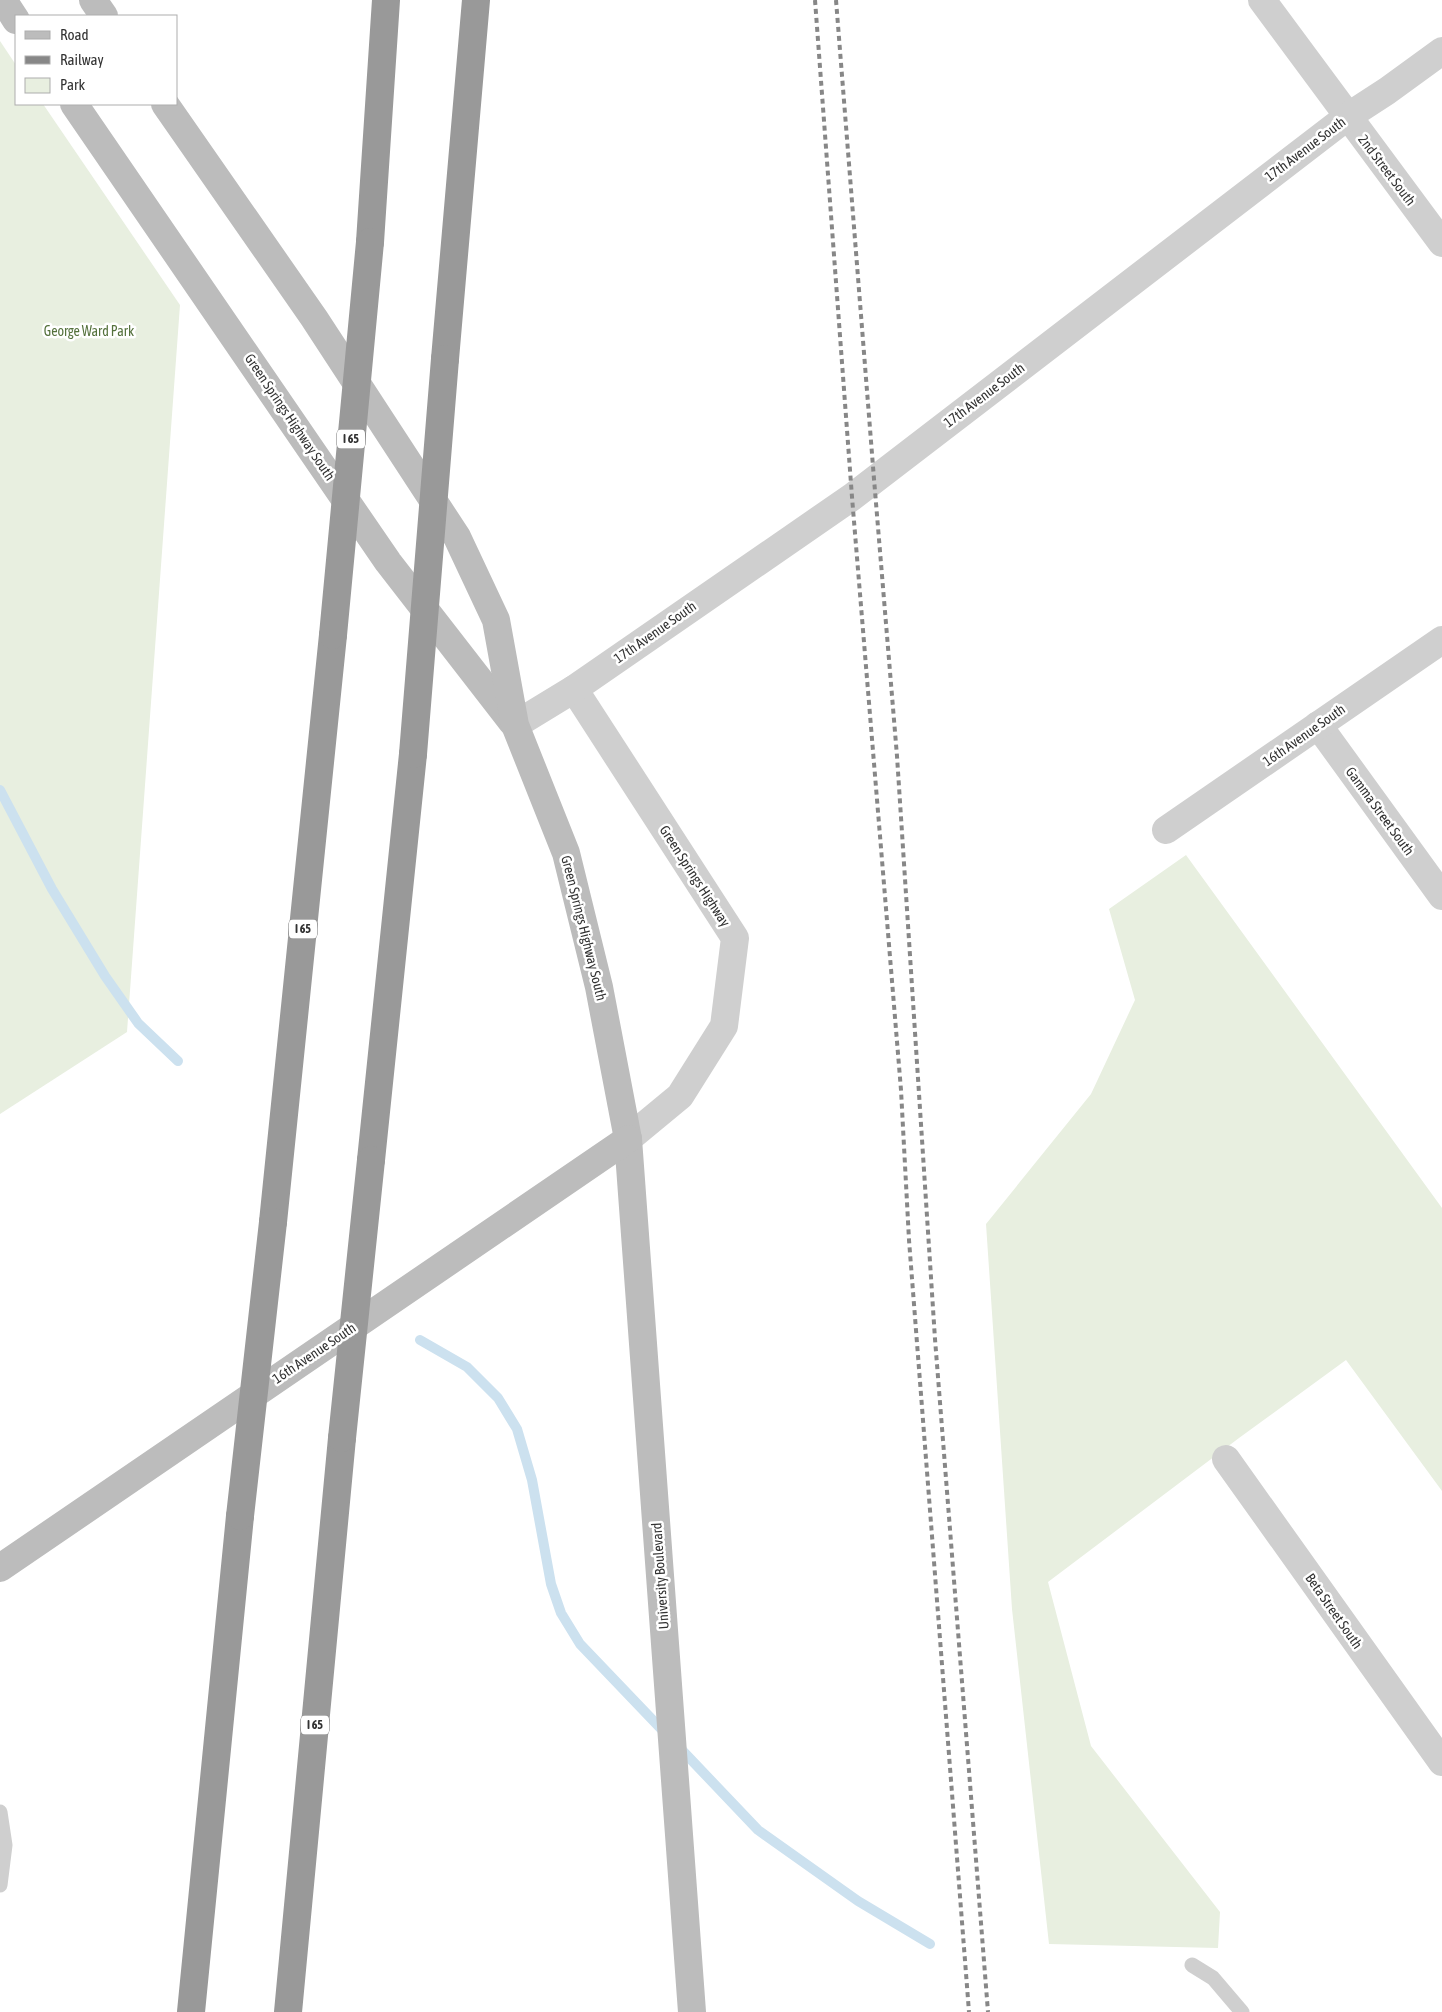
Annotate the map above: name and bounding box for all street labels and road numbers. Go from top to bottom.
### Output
street label: 17th Avenue South [1262,114,1348,184]
street label: 2nd Street South [1355,131,1419,209]
street label: Green Springs Highway South [242,351,338,483]
street label: 17th Avenue South [941,360,1027,430]
road number: I 65 [337,429,365,448]
street label: 17th Avenue South [611,598,699,666]
street label: 16th Avenue South [1260,701,1348,769]
street label: Gamma Street South [1343,764,1417,858]
street label: Green Springs Highway [656,823,734,930]
street label: Green Springs Highway South [558,854,610,1002]
road number: I 65 [289,920,317,939]
street label: 16th Avenue South [269,1319,359,1387]
street label: University Boulevard [648,1522,672,1630]
street label: Beta Street South [1302,1570,1366,1652]
road number: I 65 [301,1716,329,1734]

